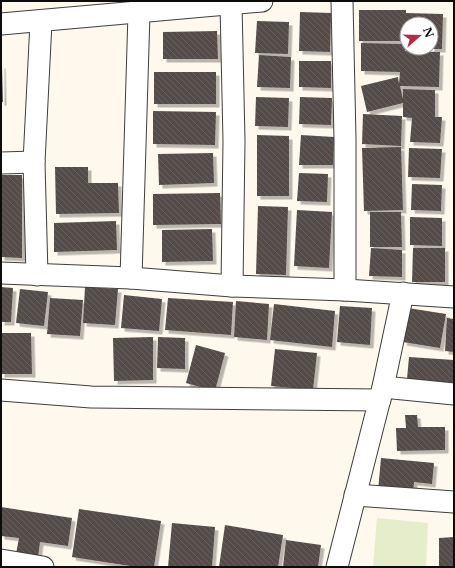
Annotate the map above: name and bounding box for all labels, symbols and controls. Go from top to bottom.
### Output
north arrow [399,16,439,56]
text: N [420,25,437,40]

